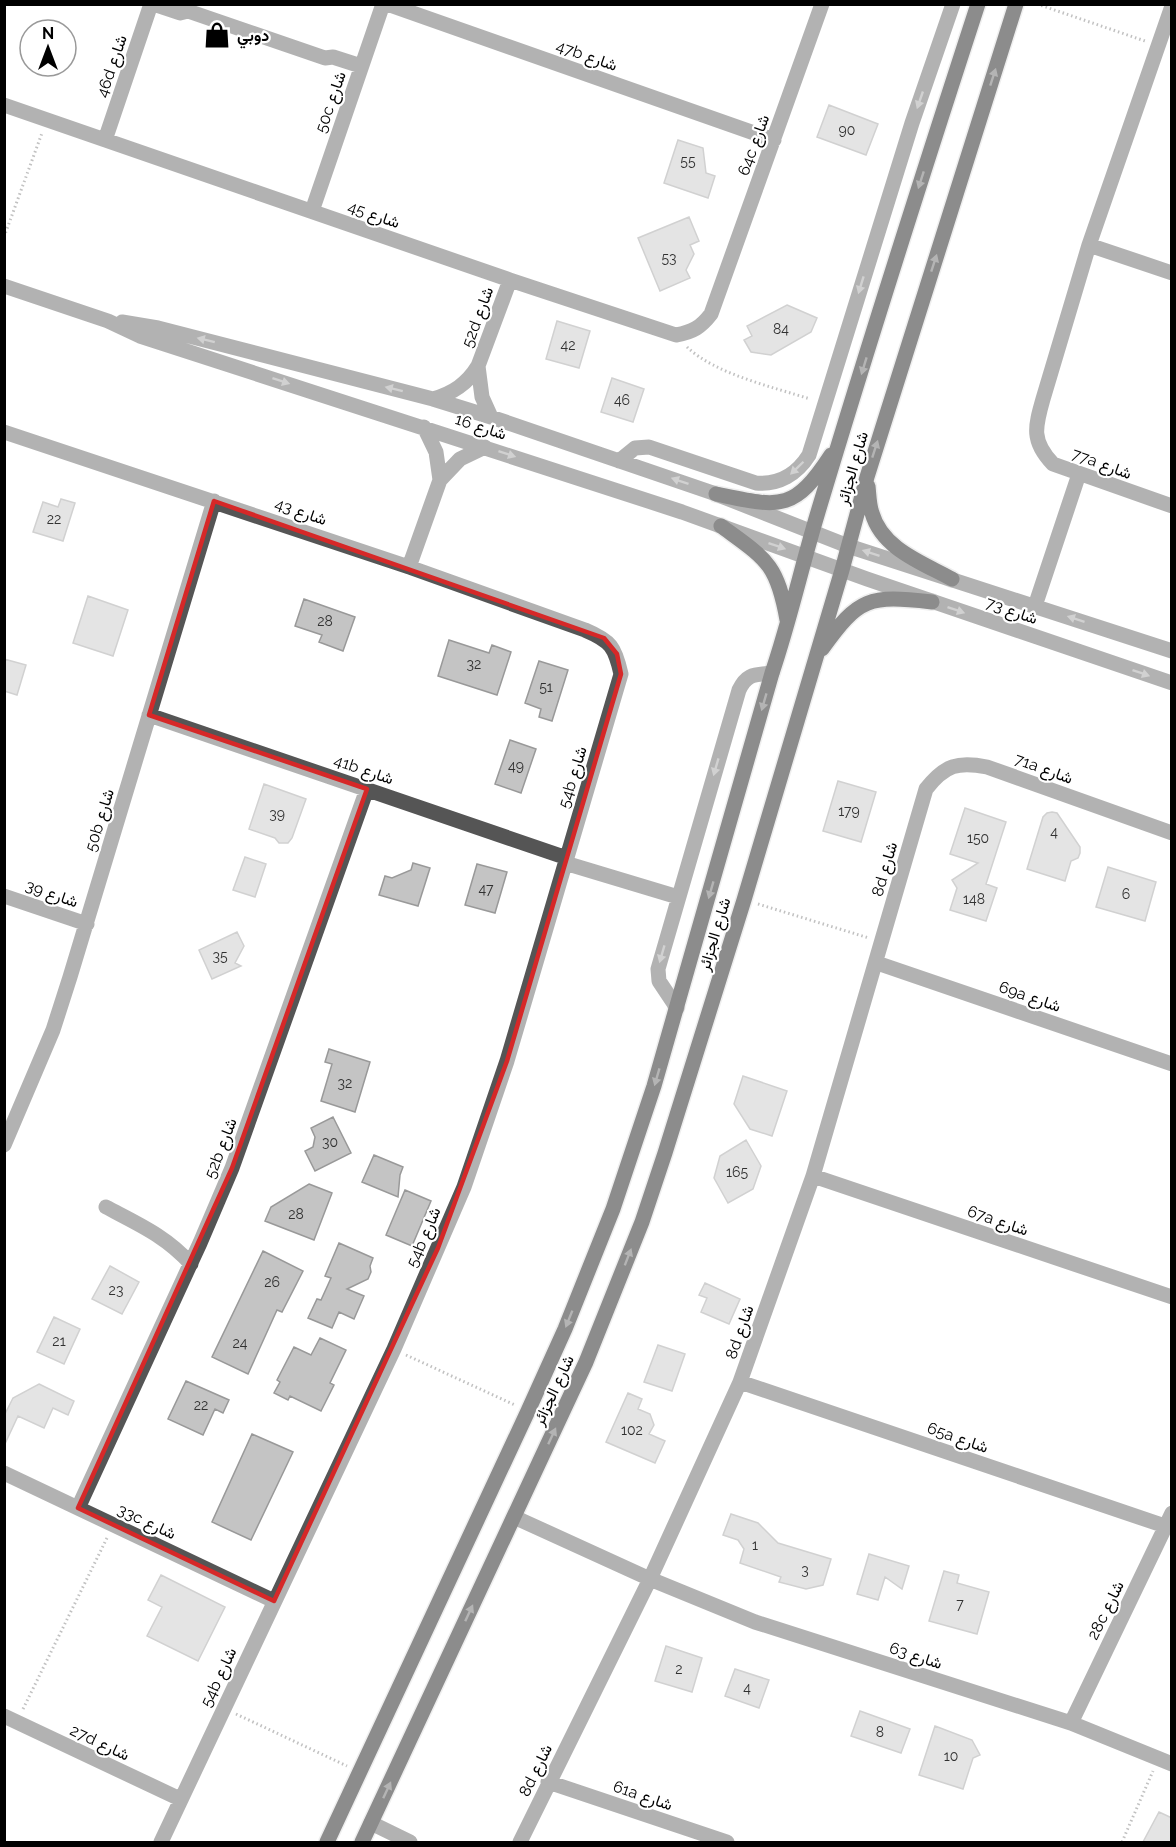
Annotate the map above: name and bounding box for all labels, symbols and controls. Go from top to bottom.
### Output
north arrow [18,18,78,78]
shop icon: دوبي [202,20,232,50]
text: N [42,24,54,43]
place label: دوبي [237,26,269,49]
street label: 46d شارع [92,33,133,100]
street label: 47b شارع [553,36,620,77]
one-way arrow [989,68,998,86]
street label: 50c شارع [311,69,352,136]
one-way arrow [915,91,925,109]
street label: 64c شارع [734,112,775,179]
house number: 90 [839,122,855,138]
house number: 55 [680,153,696,169]
one-way arrow [916,171,925,189]
street label: شارع 45 [345,197,402,234]
house number: 53 [661,250,677,266]
one-way arrow [930,254,940,272]
one-way arrow [856,276,865,294]
street label: 52d شارع [458,284,499,351]
house number: 84 [773,321,789,337]
one-way arrow [196,335,215,345]
house number: 42 [561,337,575,353]
one-way arrow [859,357,868,375]
one-way arrow [272,377,290,386]
one-way arrow [385,383,404,393]
house number: 46 [614,392,630,408]
street label: شارع 16 [452,409,509,446]
street label: شارع الجزائر [833,429,874,508]
one-way arrow [871,440,881,458]
street label: 77a شارع [1069,444,1134,485]
one-way arrow [498,450,516,459]
one-way arrow [790,461,805,475]
one-way arrow [671,476,689,486]
street label: شارع 43 [272,494,329,531]
house number: 22 [47,511,61,527]
one-way arrow [768,541,786,551]
one-way arrow [862,548,880,557]
street label: شارع 73 [983,593,1040,630]
one-way arrow [948,606,966,615]
house number: 28 [317,613,333,629]
one-way arrow [1067,614,1085,624]
house number: 32 [467,656,481,672]
one-way arrow [1132,668,1150,678]
house number: 51 [539,679,553,695]
one-way arrow [759,693,768,711]
street label: 54b شارع [554,744,593,811]
street label: 71a شارع [1012,749,1075,790]
street label: 41b شارع [331,750,396,790]
house number: 49 [508,758,524,774]
one-way arrow [711,758,720,776]
street label: 50b شارع [81,786,120,854]
house number: 179 [838,803,860,819]
house number: 39 [269,806,285,822]
house number: 4 [1050,824,1058,840]
house number: 150 [967,830,989,846]
street label: 8d شارع [868,840,903,899]
street label: شارع 39 [22,876,81,913]
house number: 47 [478,881,494,897]
one-way arrow [706,881,715,899]
house number: 6 [1122,886,1130,902]
house number: 148 [963,891,985,907]
street label: شارع الجزائر [694,895,736,975]
one-way arrow [657,945,666,963]
house number: 35 [212,948,228,964]
street label: 69a شارع [996,977,1063,1018]
one-way arrow [652,1068,661,1086]
house number: 32 [338,1075,352,1091]
street label: 52b شارع [200,1115,243,1182]
house number: 30 [322,1134,338,1150]
house number: 165 [726,1164,748,1180]
street label: 67a شارع [964,1201,1031,1242]
street label: 54b شارع [402,1204,446,1271]
house number: 28 [288,1206,304,1222]
one-way arrow [624,1248,634,1266]
house number: 26 [264,1274,280,1290]
house number: 23 [109,1282,123,1298]
street label: 8d شارع [721,1303,759,1362]
one-way arrow [564,1311,574,1329]
house number: 21 [52,1333,66,1349]
house number: 24 [233,1335,248,1351]
street label: شارع الجزائر [528,1352,580,1430]
house number: 22 [194,1397,208,1413]
street label: 65a شارع [924,1418,991,1459]
house number: 102 [621,1422,643,1438]
one-way arrow [547,1428,556,1445]
street label: 33c شارع [114,1500,179,1545]
house number: 1 [752,1537,758,1553]
house number: 3 [801,1562,809,1578]
street label: 28c شارع [1083,1578,1130,1644]
house number: 7 [956,1596,964,1612]
one-way arrow [465,1604,474,1621]
street label: شارع 63 [886,1638,945,1675]
street label: 54b شارع [196,1644,242,1711]
house number: 2 [675,1661,683,1677]
house number: 4 [743,1680,751,1696]
street label: 27d شارع [66,1721,132,1766]
house number: 8 [876,1724,884,1740]
street label: 8d شارع [515,1741,558,1800]
house number: 10 [944,1748,958,1764]
street label: 61a شارع [610,1776,675,1816]
one-way arrow [382,1781,391,1798]

